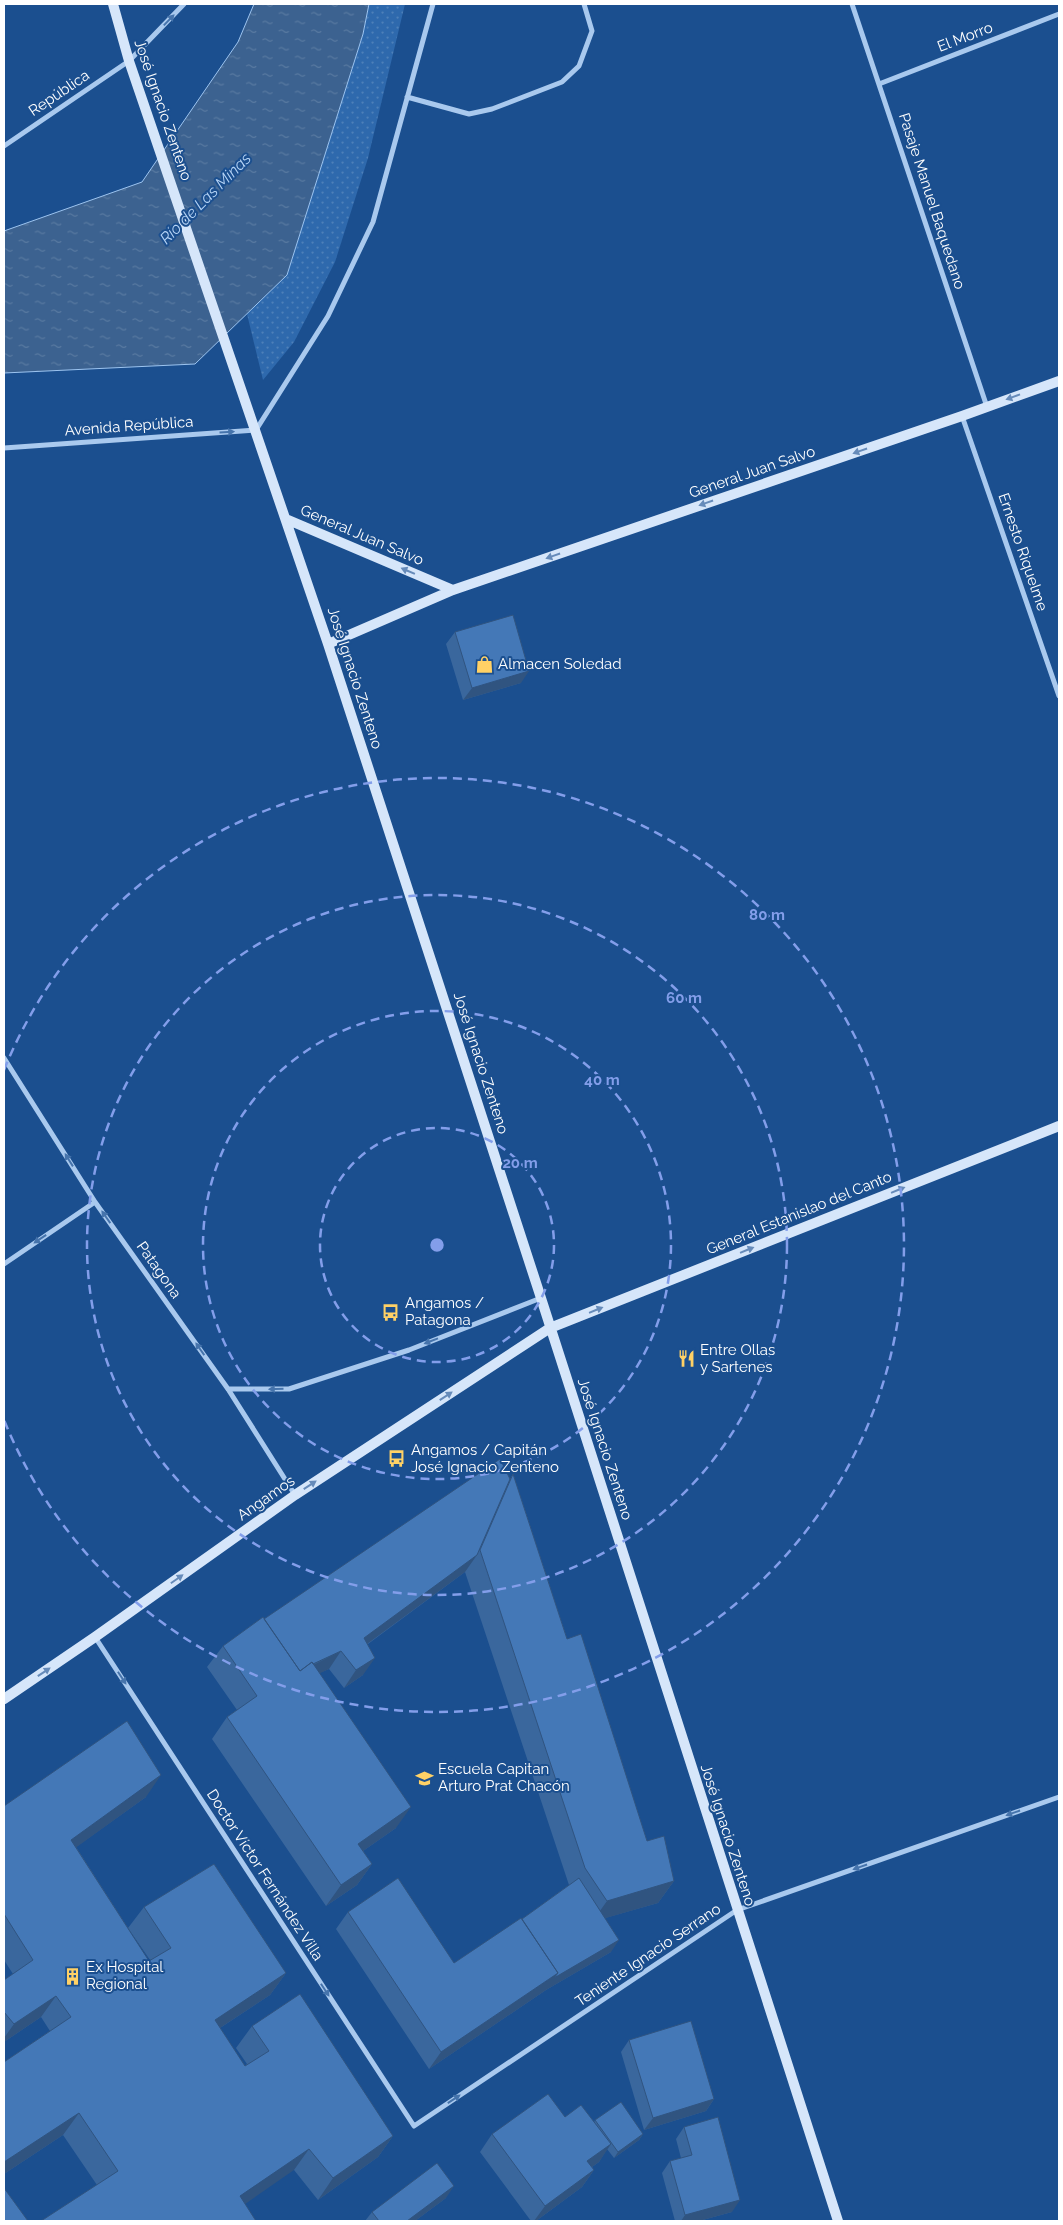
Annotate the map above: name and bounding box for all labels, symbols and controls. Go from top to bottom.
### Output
one-way arrow [162,14,174,26]
street label: El Morro [935,18,995,56]
street label: José Ignacio Zenteno [130,37,196,183]
street label: República [25,66,93,120]
street label: Pasaje Manuel Baquedano [895,111,969,291]
water label: Río de Las Minas [156,148,255,248]
one-way arrow [1006,394,1021,401]
street label: Avenida República [64,413,194,439]
one-way arrow [219,428,235,436]
street label: General Juan Salvo [687,442,817,502]
one-way arrow [852,447,867,455]
street label: Ernesto Riquelme [994,491,1052,613]
one-way arrow [699,500,714,508]
street label: General Juan Salvo [298,501,426,569]
one-way arrow [545,553,560,560]
one-way arrow [401,567,415,575]
street label: José Ignacio Zenteno [324,605,386,751]
shop icon: Almacen Soledad [474,654,494,674]
place label: Almacen Soledad [498,655,621,673]
text: 80 m [749,906,785,924]
text: 60 m [666,989,702,1007]
street label: José Ignacio Zenteno [450,990,512,1136]
text: 40 m [584,1071,620,1089]
one-way arrow [64,1154,73,1167]
text: 20 m [502,1154,538,1172]
street label: General Estanislao del Canto [704,1167,894,1258]
one-way arrow [891,1186,906,1194]
one-way arrow [101,1210,111,1224]
one-way arrow [33,1234,47,1244]
centre of rings [428,1236,446,1254]
street label: Patagona [133,1238,185,1302]
one-way arrow [740,1246,755,1254]
place label: Angamos / Patagona [405,1294,484,1329]
bus stop icon: Angamos / Patagona [381,1302,401,1322]
one-way arrow [589,1305,603,1313]
one-way arrow [424,1338,438,1346]
place label: Entre Ollas y Sartenes [700,1341,775,1376]
one-way arrow [195,1343,205,1356]
restaurant icon: Entre Ollas y Sartenes [676,1349,696,1369]
street label: José Ignacio Zenteno [574,1376,636,1522]
one-way arrow [268,1385,284,1393]
one-way arrow [440,1391,453,1401]
place label: Angamos / Capitán José Ignacio Zenteno [411,1441,559,1476]
bus stop icon: Angamos / Capitán José Ignacio Zenteno [387,1449,407,1469]
street label: Angamos [234,1472,298,1524]
one-way arrow [304,1480,317,1490]
one-way arrow [171,1574,184,1584]
one-way arrow [37,1667,51,1676]
one-way arrow [117,1671,127,1685]
place label: Escuela Capitan Arturo Prat Chacón [438,1760,570,1795]
street label: José Ignacio Zenteno [697,1762,759,1908]
school or university icon: Escuela Capitan Arturo Prat Chacón [414,1768,434,1788]
street label: Doctor Víctor Fernández Villa [203,1786,327,1964]
one-way arrow [1006,1810,1021,1817]
one-way arrow [852,1863,867,1871]
street label: Teniente Ignacio Serrano [572,1900,724,2010]
place label: Ex Hospital Regional [86,1958,164,1993]
building icon: Ex Hospital Regional [62,1966,82,1986]
one-way arrow [320,1983,330,1997]
one-way arrow [448,2094,461,2104]

